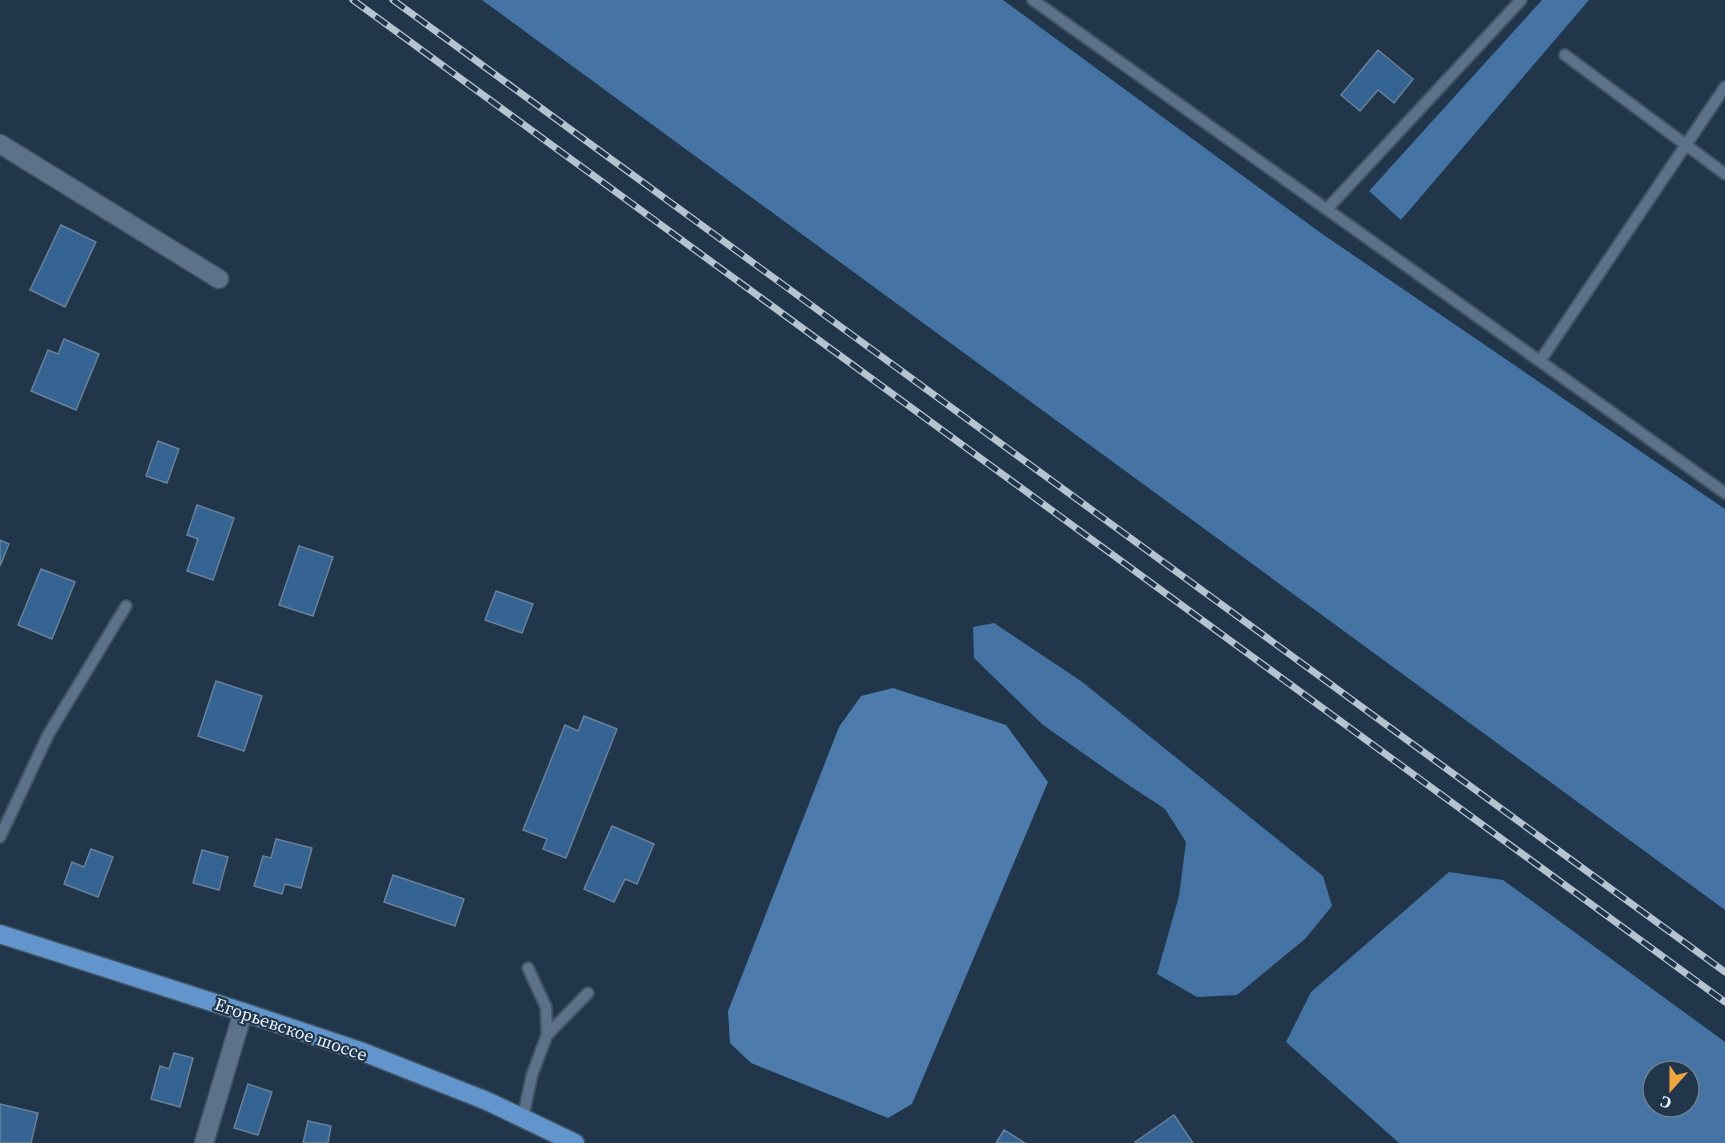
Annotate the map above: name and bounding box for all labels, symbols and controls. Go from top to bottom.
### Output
street label: Егорьевское шоссе [211,991,371,1067]
north arrow [1641,1059,1701,1119]
text: С [1657,1091,1674,1115]

